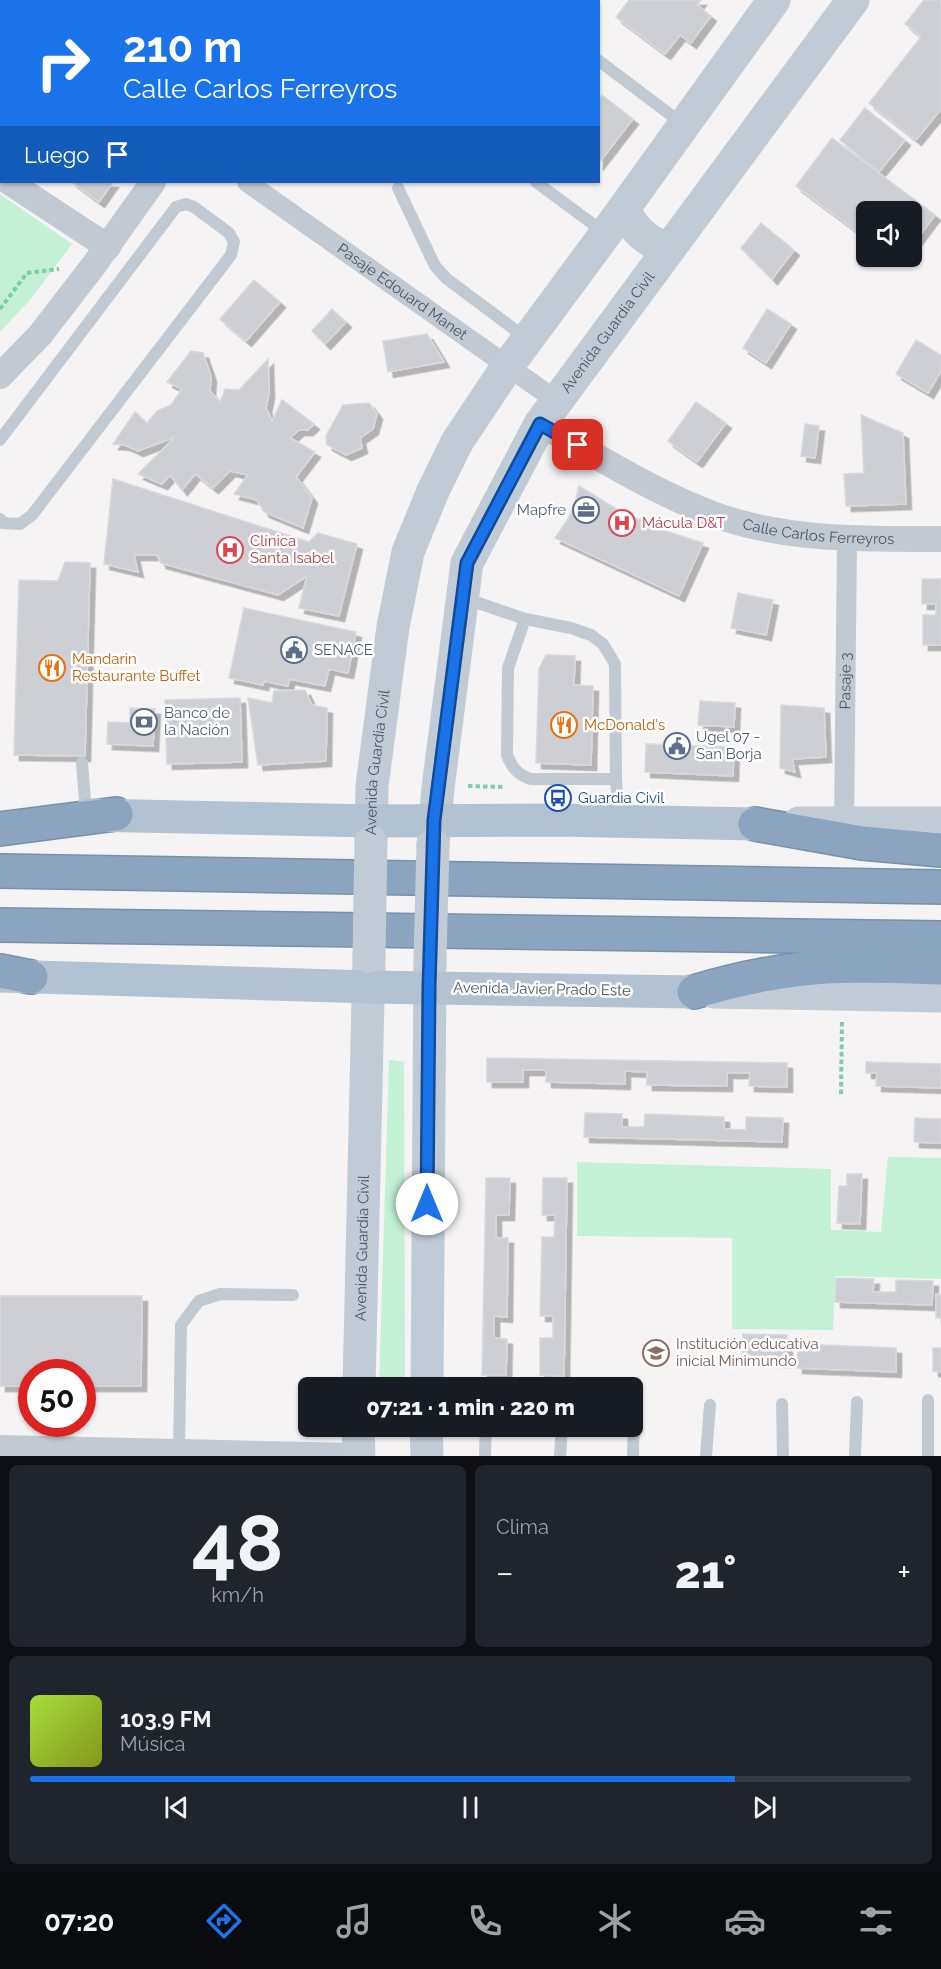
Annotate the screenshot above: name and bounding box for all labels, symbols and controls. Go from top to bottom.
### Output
text: 210 m [123,23,242,72]
icon: right [24,24,102,102]
text: Calle Carlos Ferreyros [123,73,397,104]
icon: arrive [101,138,134,171]
text: Luego [24,142,89,168]
map controls [856,201,922,267]
button: sound [856,201,922,267]
street label: Pasaje Edouard Manet [334,239,471,344]
street label: Avenida Guardia Civil [557,268,659,396]
pin [552,419,603,470]
icon: arrive [561,428,594,461]
office icon: Mapfre [571,495,601,525]
place label: Mapfre [517,501,566,519]
hospital icon: Mácula D&T [607,508,637,538]
place label: Mácula D&T [642,514,726,532]
street label: Calle Carlos Ferreyros [741,515,894,548]
place label: Clínica Santa Isabel [250,532,335,567]
hospital icon: Clínica Santa Isabel [215,535,245,565]
public building icon: SENACE [279,635,309,665]
place label: SENACE [314,641,373,659]
place label: Mandarin Restaurante Buffet [72,650,200,685]
street label: Pasaje 3 [836,652,855,710]
restaurant icon: Mandarin Restaurante Buffet [37,653,67,683]
street label: Avenida Guardia Civil [362,688,394,835]
place label: Banco de la Nación [164,704,230,739]
bank icon: Banco de la Nación [129,707,159,737]
restaurant icon: McDonald's [549,710,579,740]
place label: McDonald's [584,716,665,734]
place label: Ugel 07 - San Borja [696,728,762,763]
public building icon: Ugel 07 - San Borja [662,731,692,761]
bus stop icon: Guardia Civil [543,783,573,813]
place label: Guardia Civil [578,789,665,807]
street label: Avenida Javier Prado Este [453,978,631,1000]
position arrow [395,1172,459,1236]
street label: Avenida Guardia Civil [352,1174,373,1321]
place label: Institución educativa inicial Minimundo [676,1335,819,1370]
school or university icon: Institución educativa inicial Minimundo [641,1338,671,1368]
speed limit sign: 50 [18,1359,96,1437]
text: 07:21 · 1 min · 220 m [366,1394,575,1420]
text: 48 [192,1498,283,1589]
text: Clima [496,1515,549,1539]
text: 21° [675,1546,736,1599]
text: − [496,1553,514,1592]
text: + [897,1553,911,1592]
text: km/h [211,1583,264,1607]
text: 103.9 FM [120,1706,212,1732]
text: Música [120,1732,185,1756]
icon: previous [160,1791,193,1824]
icon: pause [454,1791,487,1824]
icon: next [748,1791,781,1824]
icon: directions [203,1900,245,1942]
icon: music [333,1900,375,1942]
icon: phone [464,1900,506,1942]
icon: climate [594,1900,636,1942]
icon: car [724,1900,766,1942]
icon: filters [855,1900,897,1942]
text: 07:20 [44,1906,114,1937]

